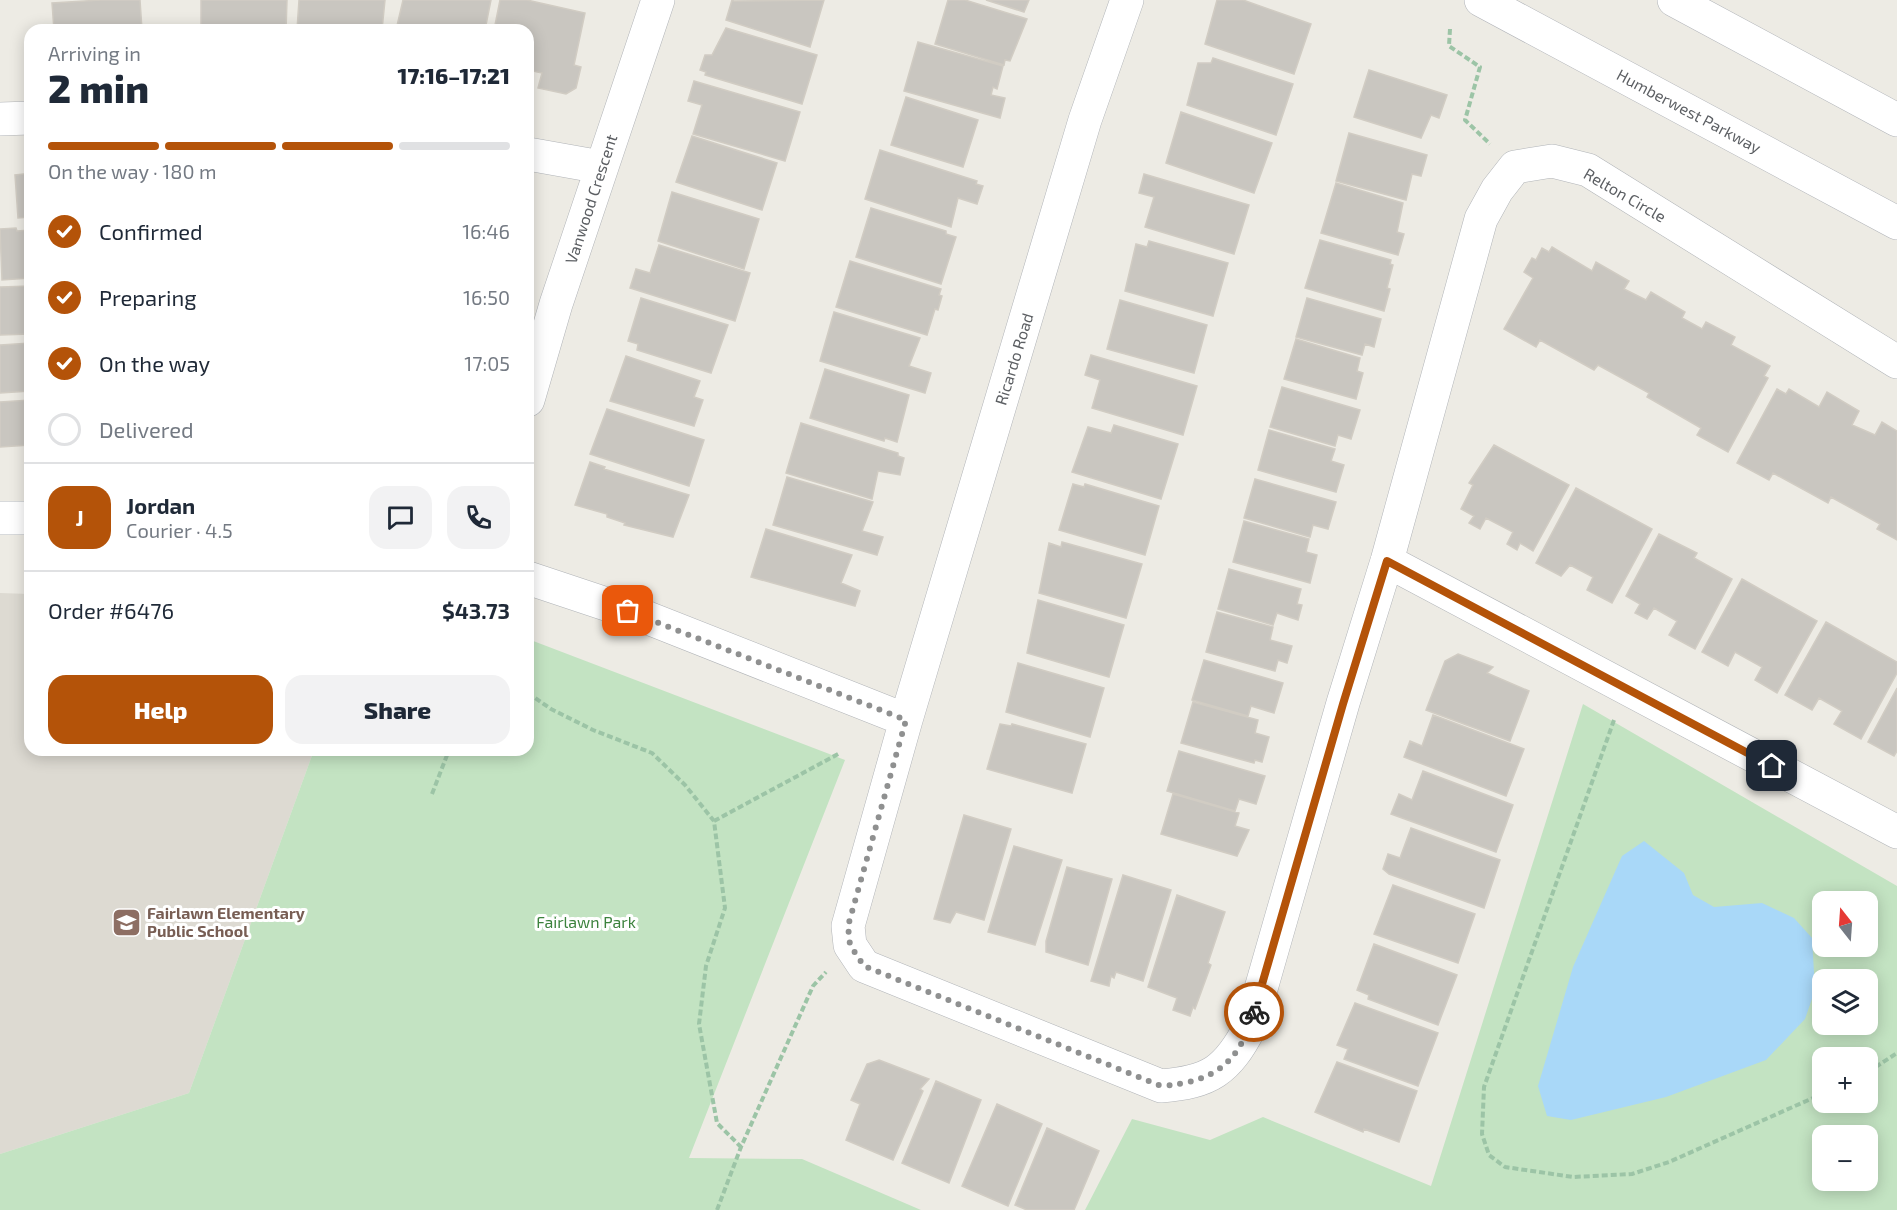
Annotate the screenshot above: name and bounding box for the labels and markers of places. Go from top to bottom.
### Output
pin [602,585,653,636]
pin [1746,740,1797,791]
place label: Fairlawn Elementary Public School [147,903,305,940]
school or university icon: Fairlawn Elementary Public School [110,906,142,938]

